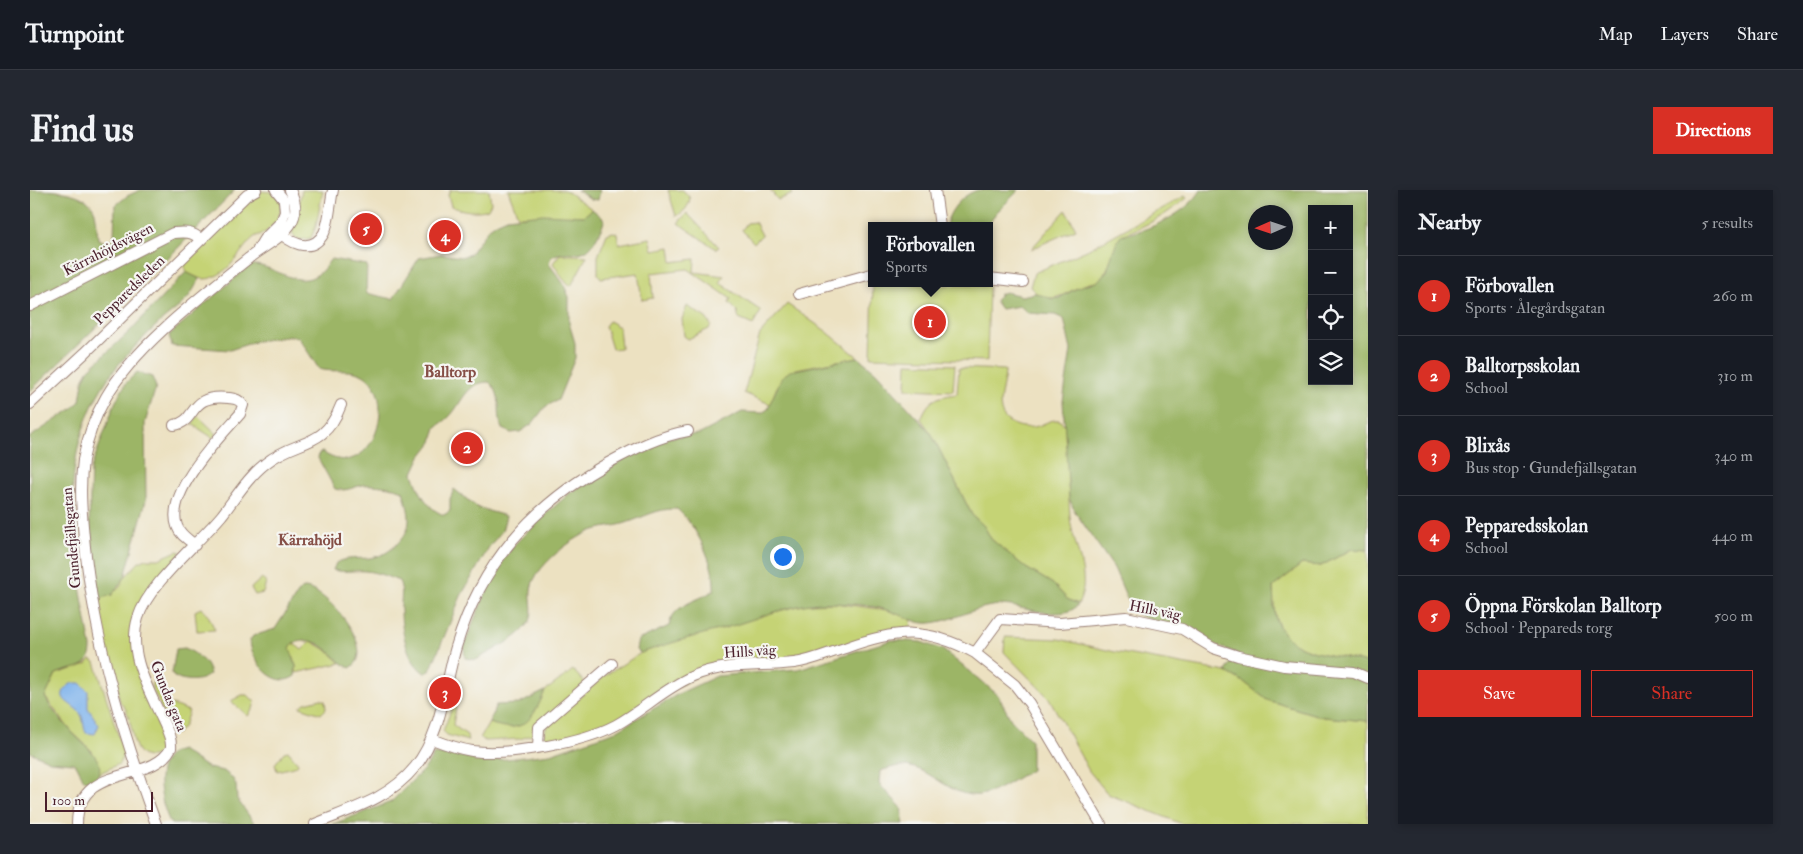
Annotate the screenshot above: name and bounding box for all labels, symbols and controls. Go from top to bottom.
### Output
text: Turnpoint [25,19,124,50]
text: Map [1599,23,1633,46]
text: Layers [1661,23,1709,46]
text: Share [1737,23,1778,46]
button: Directions [1653,107,1773,154]
text: Find us [30,108,134,152]
north arrow [1248,205,1293,250]
map controls [1308,205,1353,385]
button: + [1308,205,1353,250]
text: Nearby [1418,209,1481,236]
pin: 5 [350,210,382,248]
text: 5 results [1702,213,1753,233]
pin: 4 [429,217,461,255]
street label: Kärrahöjdsvägen [60,218,157,280]
popup [868,222,993,287]
text: Förbovallen [886,233,975,257]
button: − [1308,250,1353,295]
street label: Pepparedsleden [90,251,170,330]
text: Sports [886,257,927,277]
text: Förbovallen [1465,274,1554,298]
text: 1 [1431,286,1437,306]
text: 260 m [1713,286,1753,306]
button: locate [1308,295,1353,340]
text: Sports · Ålegårdsgatan [1465,298,1605,318]
pin: 1 [914,303,946,341]
button: layers [1308,340,1353,385]
text: Balltorpsskolan [1465,354,1580,378]
district label: Balltorp [424,362,476,383]
text: 2 [1430,366,1438,386]
text: 310 m [1717,366,1753,386]
text: School [1465,378,1508,398]
pin: 2 [451,429,483,467]
text: Blixås [1465,434,1510,458]
text: 3 [1431,446,1437,466]
text: 340 m [1714,446,1753,466]
text: Bus stop · Gundefjällsgatan [1465,458,1637,478]
street label: Gundefjällsgatan [58,486,85,589]
text: Pepparedsskolan [1465,514,1588,538]
text: 4 [1430,526,1438,546]
text: 440 m [1712,526,1753,546]
district label: Kärrahöjd [278,530,342,550]
text: School [1465,538,1508,558]
your location [770,544,796,570]
text: Öppna Förskolan Balltorp [1465,594,1662,618]
street label: Hills väg [1127,596,1183,625]
text: 5 [1430,606,1438,626]
text: 500 m [1714,606,1753,626]
text: School · Peppareds torg [1465,618,1612,638]
street label: Hills väg [723,640,777,663]
street label: Gundas gata [146,658,192,735]
button: Save [1418,670,1581,717]
button: Share [1591,670,1753,717]
pin: 3 [429,674,461,712]
scale bar [45,789,152,812]
text: 100 m [52,792,85,809]

